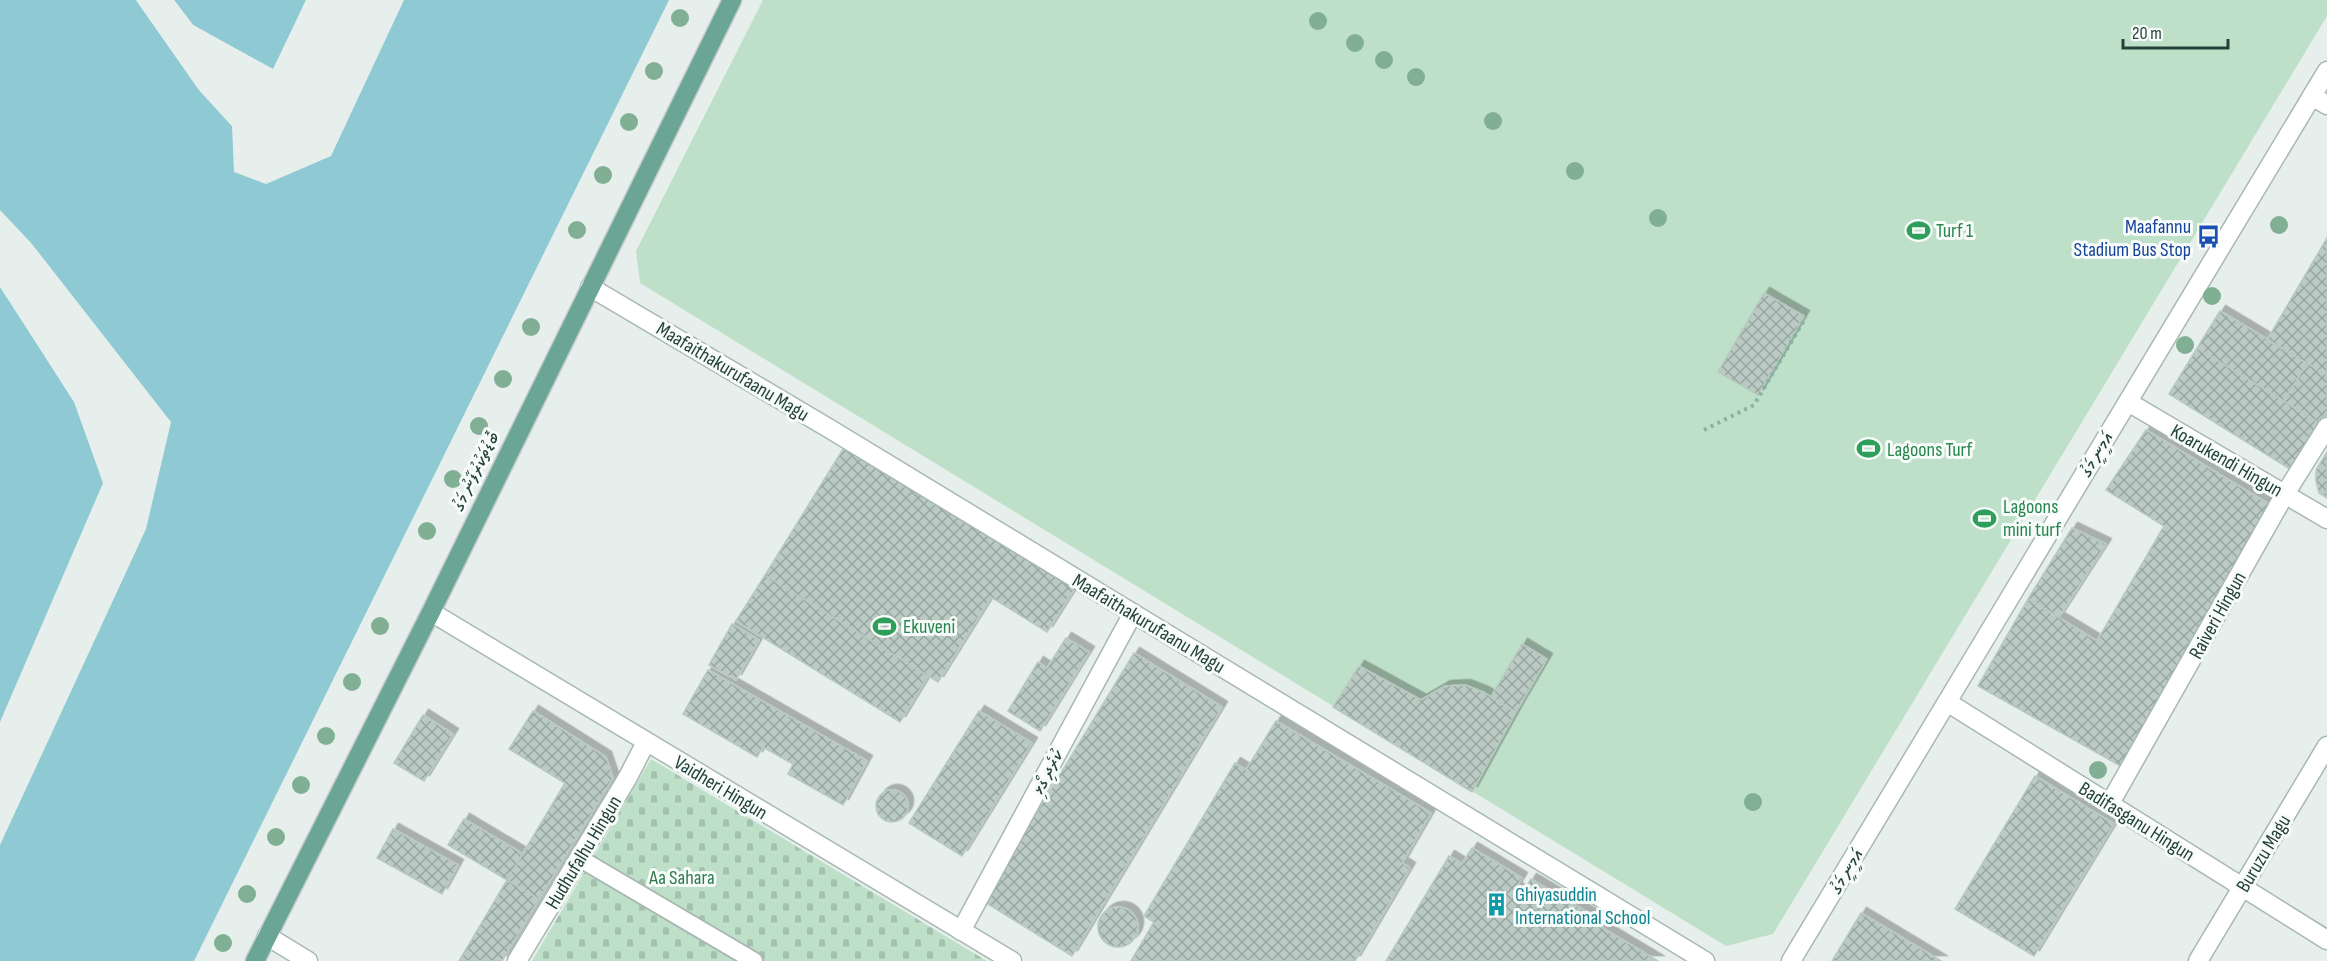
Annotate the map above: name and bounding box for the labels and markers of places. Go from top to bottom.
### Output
place label: Maafannu Stadium Bus Stop [2074,215,2191,262]
sports icon: Turf 1 [1905,217,1931,243]
place label: Turf 1 [1936,219,1973,243]
bus stop icon: Maafannu Stadium Bus Stop [2196,224,2222,250]
sports icon: Lagoons Turf [1856,436,1882,462]
place label: Lagoons Turf [1887,438,1973,462]
place label: Lagoons mini turf [2003,495,2061,542]
sports icon: Lagoons mini turf [1972,505,1998,531]
sports icon: Ekuveni [872,613,898,639]
place label: Ekuveni [903,615,955,639]
place label: Ghiyasuddin International School [1515,883,1650,930]
building icon: Ghiyasuddin International School [1484,892,1510,918]

